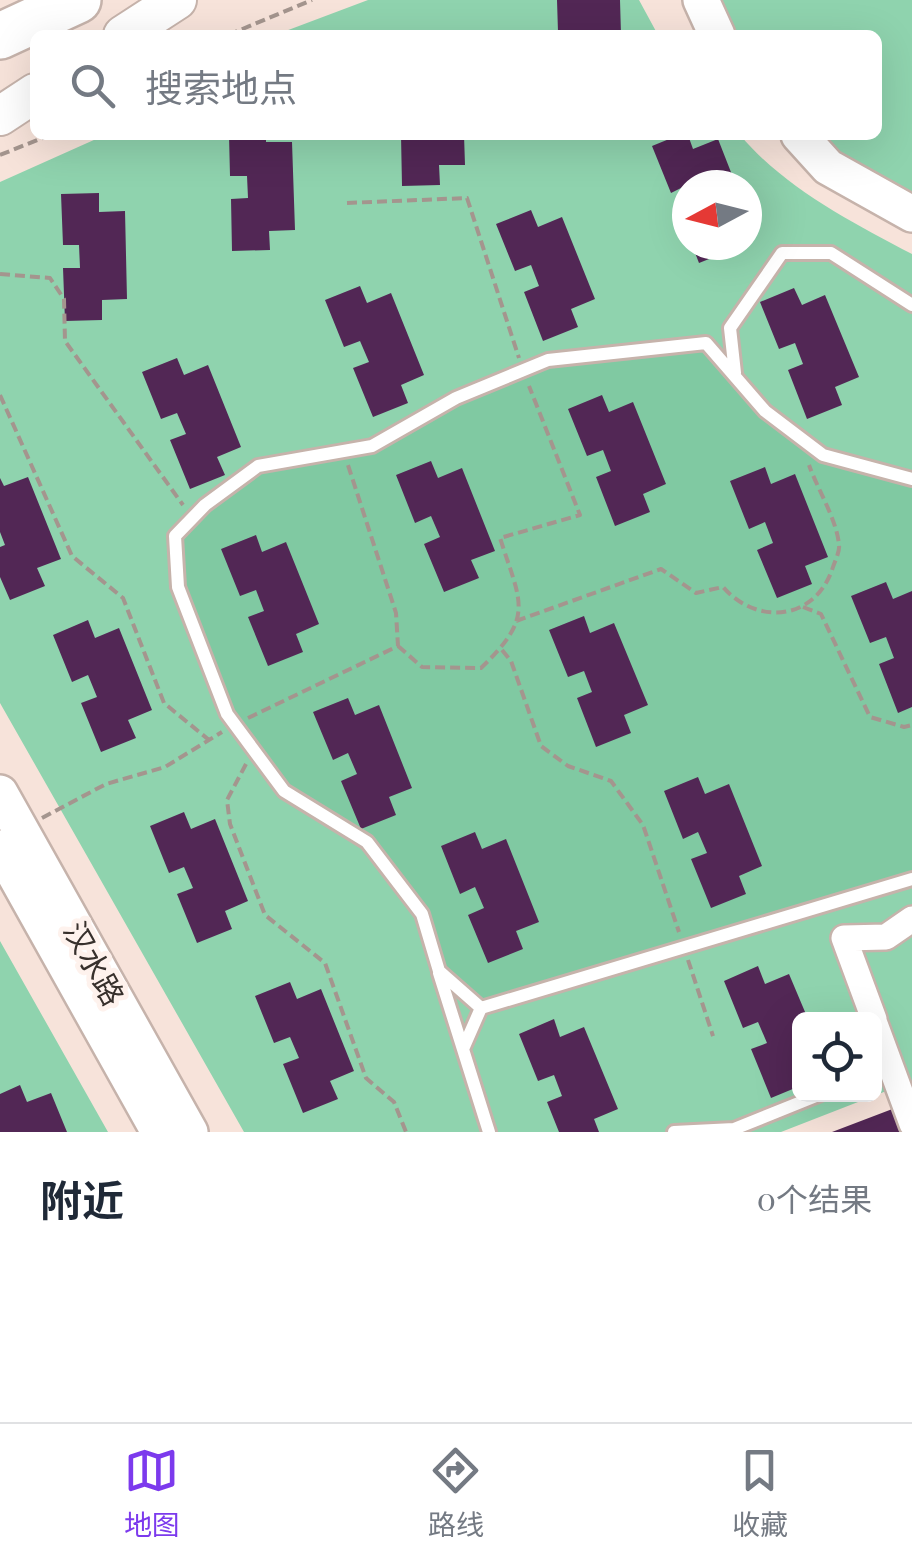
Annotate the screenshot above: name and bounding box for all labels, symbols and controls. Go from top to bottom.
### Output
search box [30,30,882,140]
icon: search [65,58,120,113]
text: 搜索地点 [145,61,297,112]
north arrow [672,170,762,260]
street label: 汉水路 [56,914,134,1012]
map controls [792,1012,882,1102]
button: locate [792,1012,882,1102]
text: 附近 [40,1171,124,1227]
text: 0个结果 [757,1176,872,1219]
tab: 地图 [124,1443,180,1543]
tab: 路线 [428,1443,484,1543]
tab: 收藏 [732,1443,788,1543]

